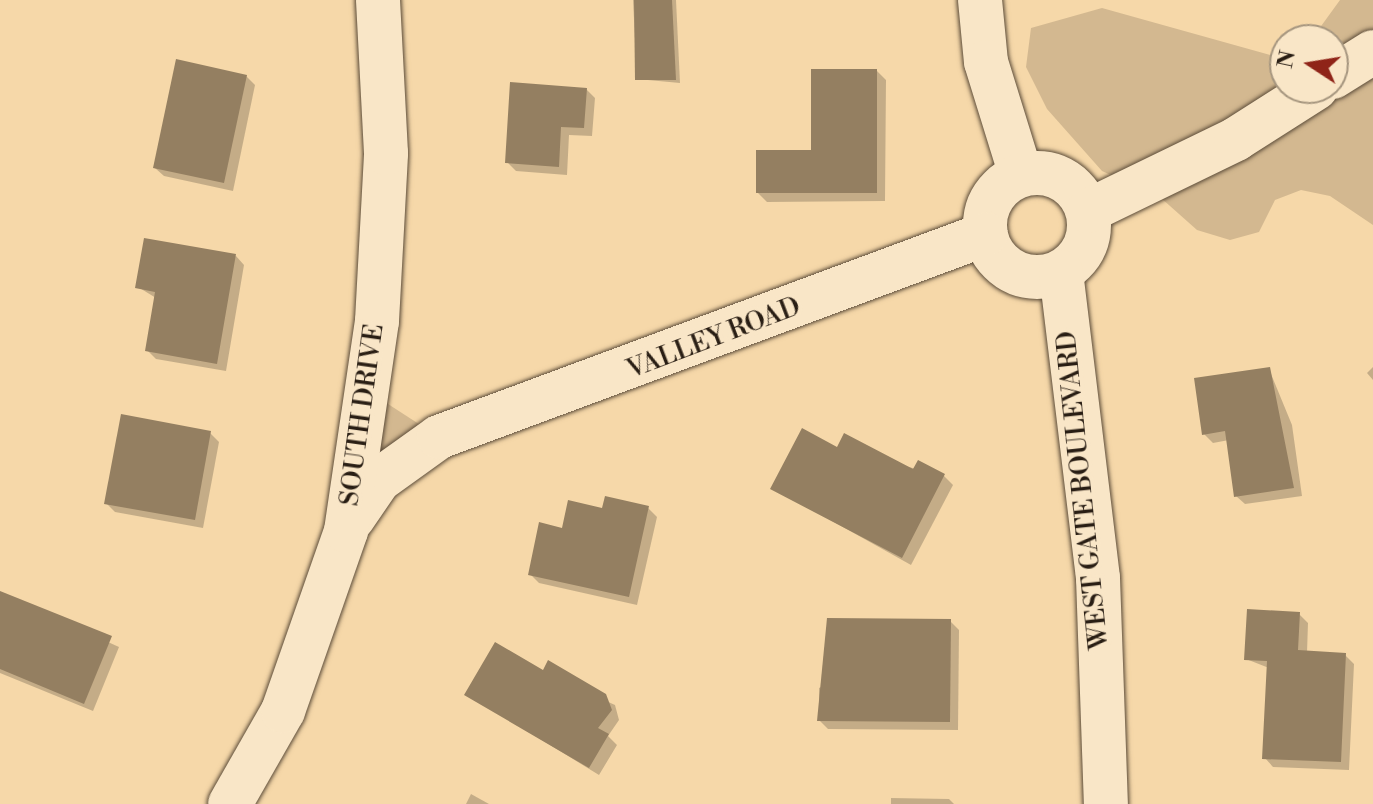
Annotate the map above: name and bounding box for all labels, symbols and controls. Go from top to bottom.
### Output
north arrow [1269,24,1349,104]
text: N [1272,48,1302,71]
street label: VALLEY ROAD [623,292,805,386]
street label: SOUTH DRIVE [335,322,391,508]
street label: WEST GATE BOULEVARD [1052,329,1116,651]

